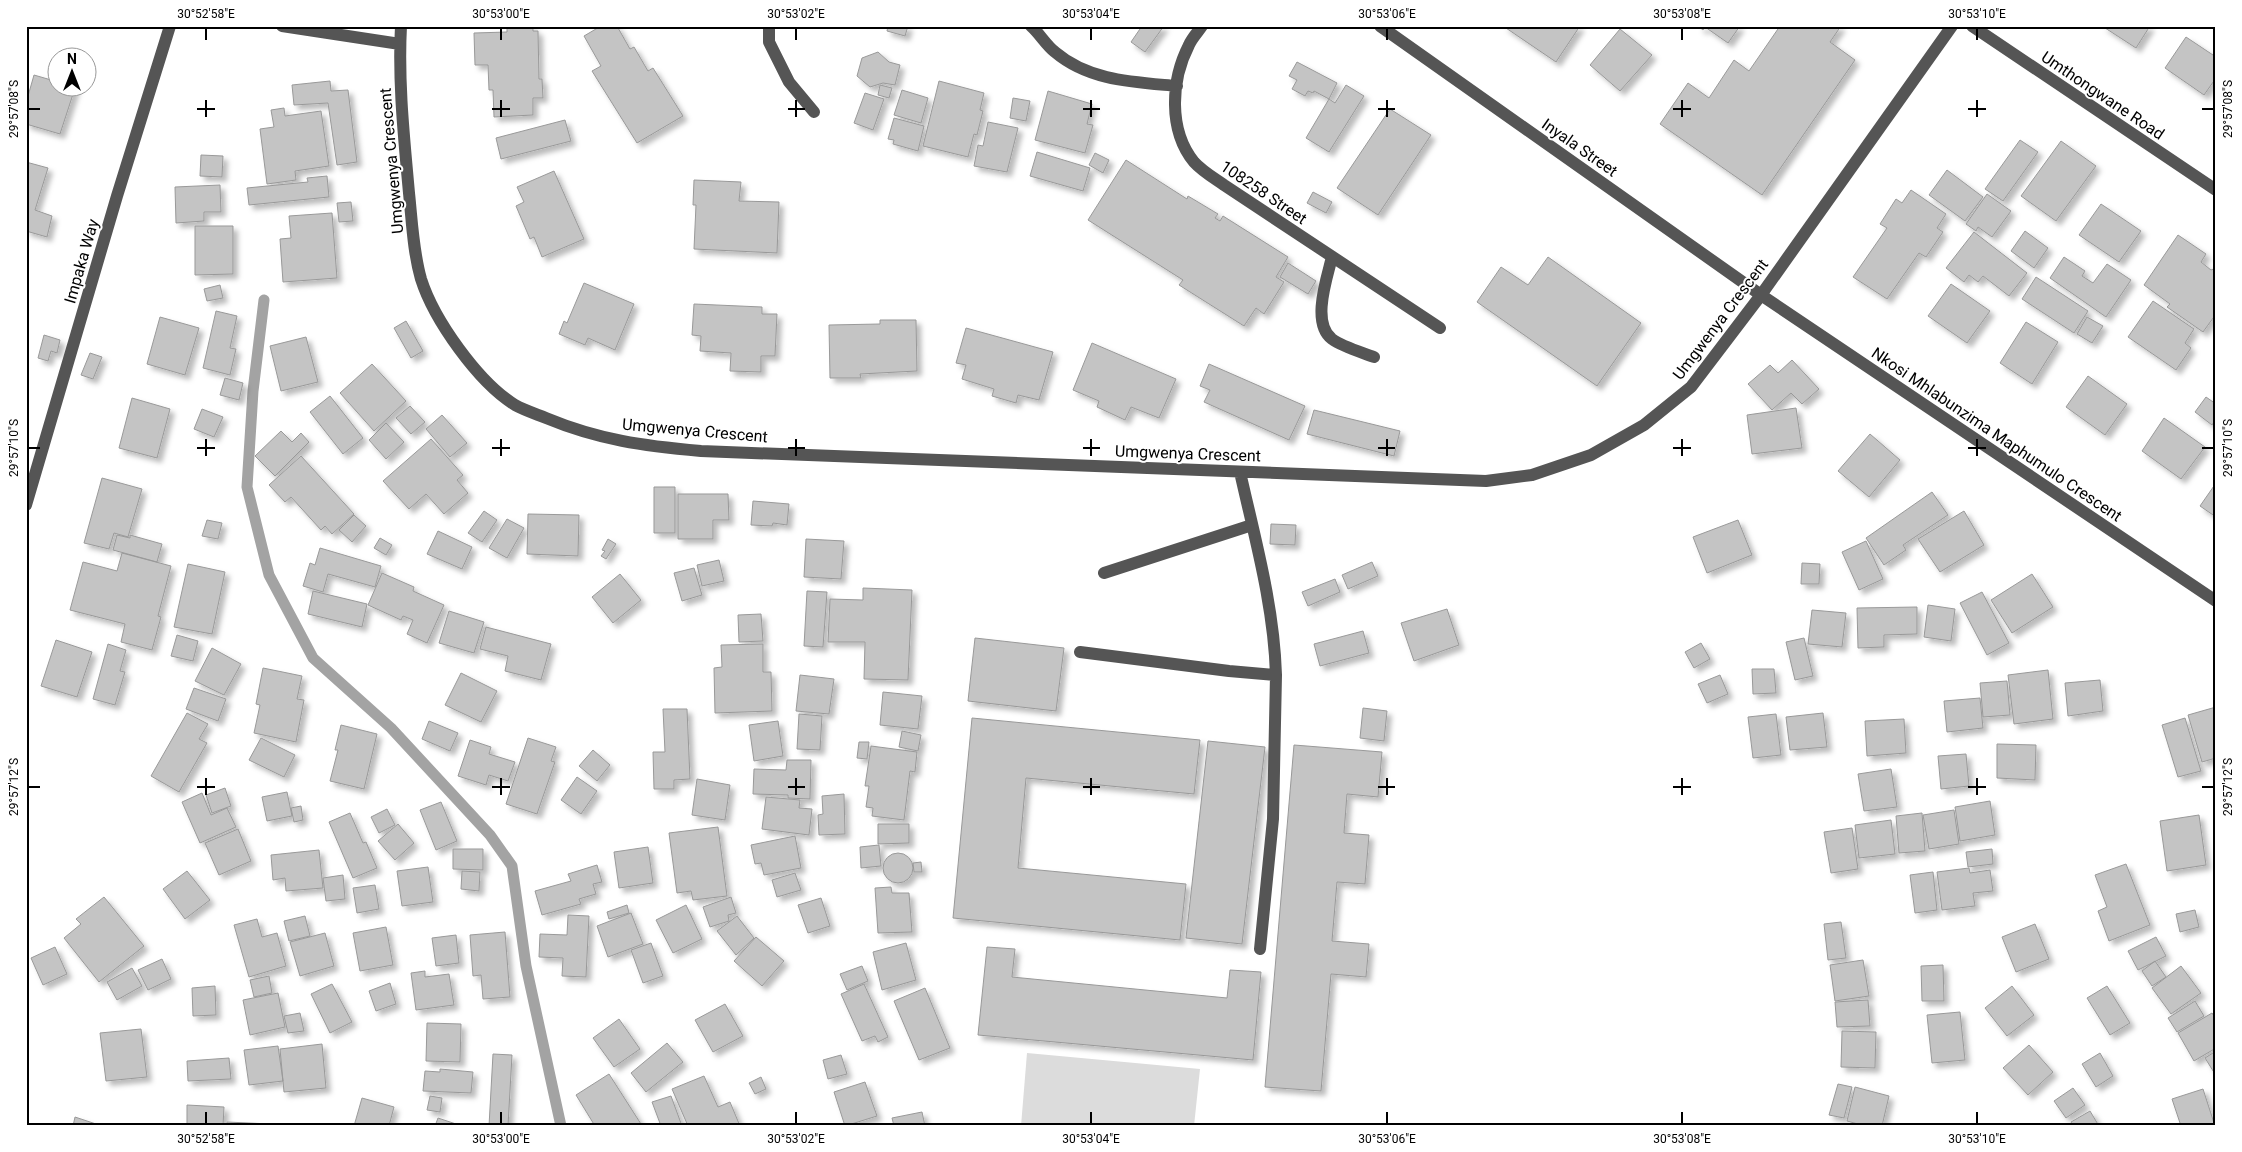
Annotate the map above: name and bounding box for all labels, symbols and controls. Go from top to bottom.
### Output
text: 30°52'58"E [177,7,235,21]
text: 30°53'00"E [472,7,530,21]
text: 30°53'02"E [767,7,825,21]
text: 30°53'04"E [1062,7,1120,21]
text: 30°53'06"E [1358,7,1416,21]
text: 30°53'08"E [1653,7,1711,21]
text: 30°53'10"E [1948,7,2006,21]
street label: Umthongwane Road [2038,47,2168,144]
north arrow [48,48,98,98]
text: N [67,51,77,67]
text: 29°57'08"S [7,80,21,138]
text: 29°57'08"S [2221,80,2235,138]
street label: Umgwenya Crescent [376,87,407,235]
street label: Inyala Street [1538,114,1621,180]
street label: 108258 Street [1217,157,1311,228]
street label: Impaka Way [60,216,103,306]
street label: Umgwenya Crescent [1669,255,1772,383]
street label: Nkosi Mhlabunzima Maphumulo Crescent [1868,343,2125,526]
street label: Umgwenya Crescent [621,415,769,446]
text: 29°57'10"S [7,419,21,477]
text: 29°57'10"S [2221,419,2235,477]
street label: Umgwenya Crescent [1115,441,1261,466]
text: 29°57'12"S [7,758,21,816]
text: 29°57'12"S [2221,758,2235,816]
text: 30°52'58"E [177,1132,235,1146]
text: 30°53'00"E [472,1132,530,1146]
text: 30°53'02"E [767,1132,825,1146]
text: 30°53'04"E [1062,1132,1120,1146]
text: 30°53'06"E [1358,1132,1416,1146]
text: 30°53'08"E [1653,1132,1711,1146]
text: 30°53'10"E [1948,1132,2006,1146]

